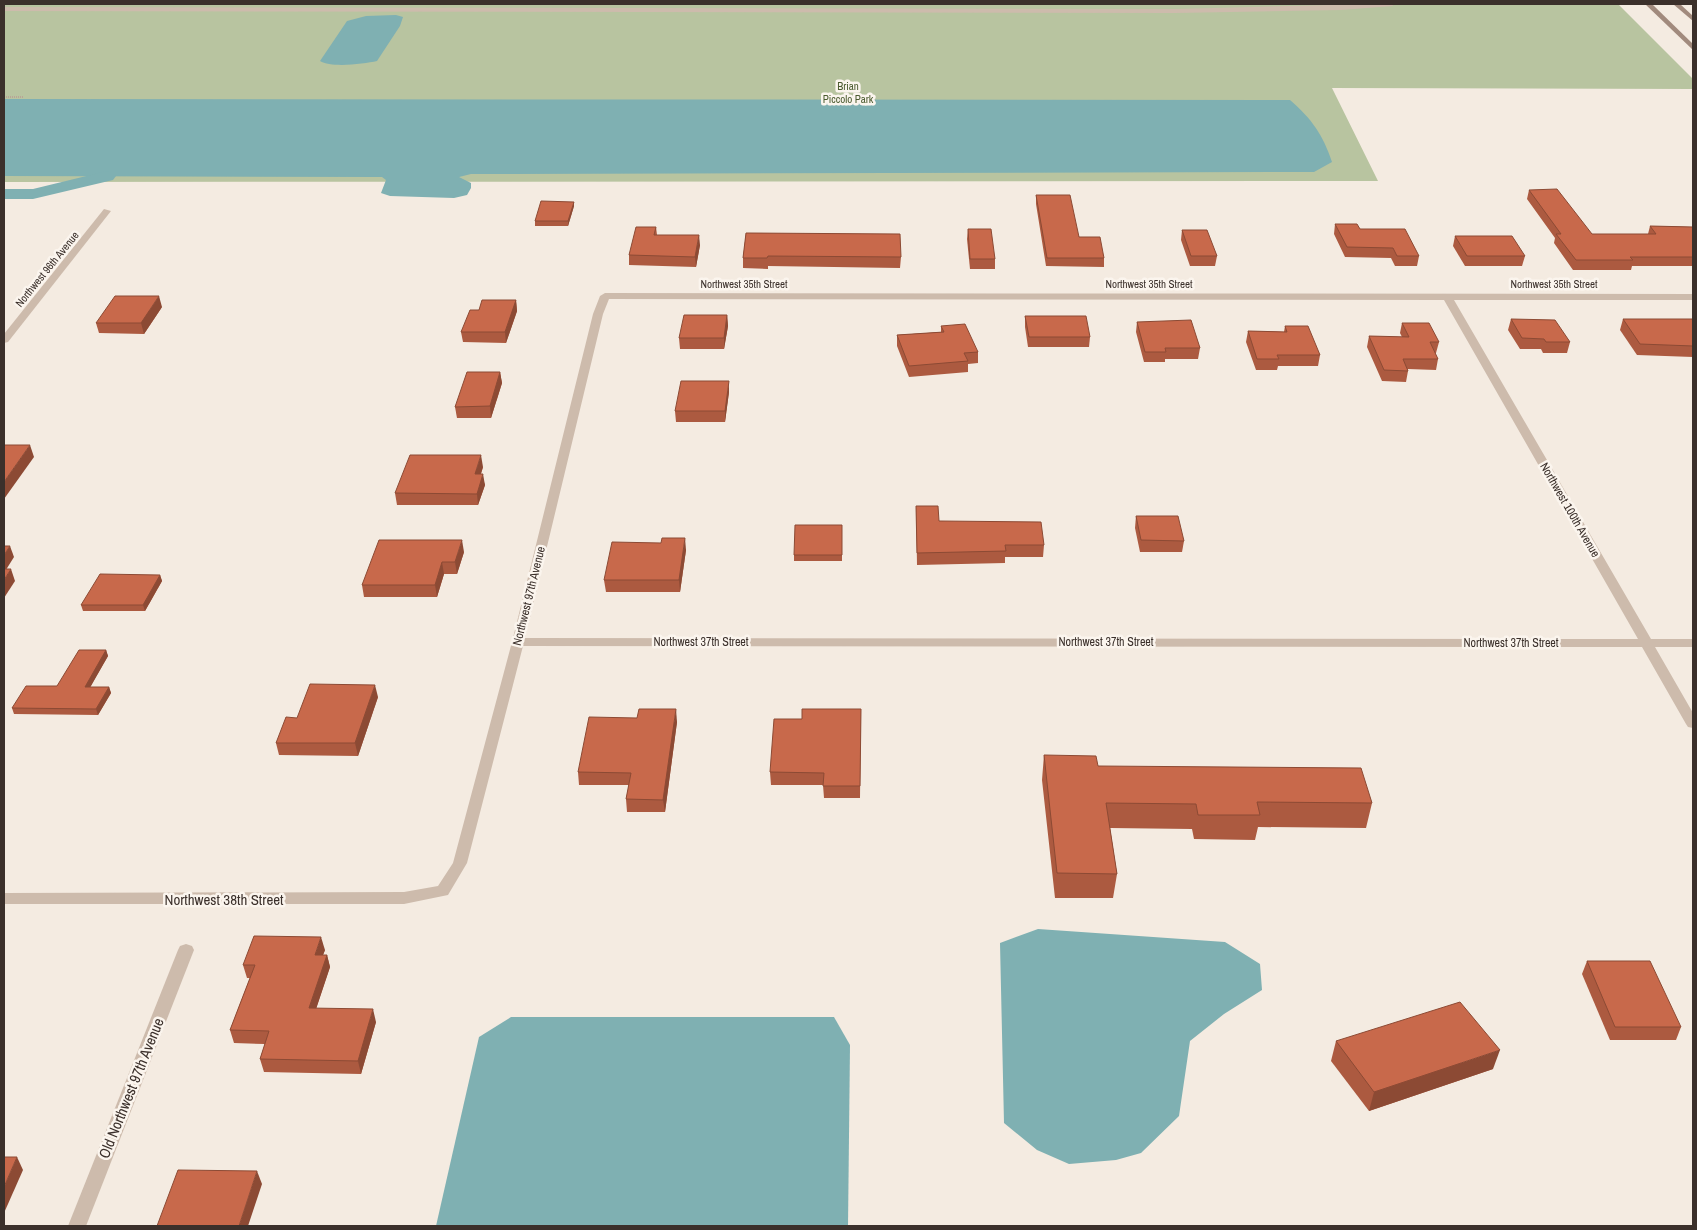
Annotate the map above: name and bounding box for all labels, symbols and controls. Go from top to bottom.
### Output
park label: Brian Piccolo Park [823,79,874,106]
street label: Northwest 96th Avenue [12,228,82,310]
street label: Northwest 35th Street [700,277,788,291]
street label: Northwest 35th Street [1105,277,1193,291]
street label: Northwest 35th Street [1510,277,1598,291]
street label: Northwest 100th Avenue [1536,460,1604,560]
street label: Northwest 97th Avenue [509,545,549,647]
street label: Northwest 37th Street [653,634,749,650]
street label: Northwest 37th Street [1058,634,1154,650]
street label: Northwest 37th Street [1463,635,1559,651]
street label: Northwest 38th Street [165,889,284,910]
street label: Old Northwest 97th Avenue [93,1015,169,1161]

